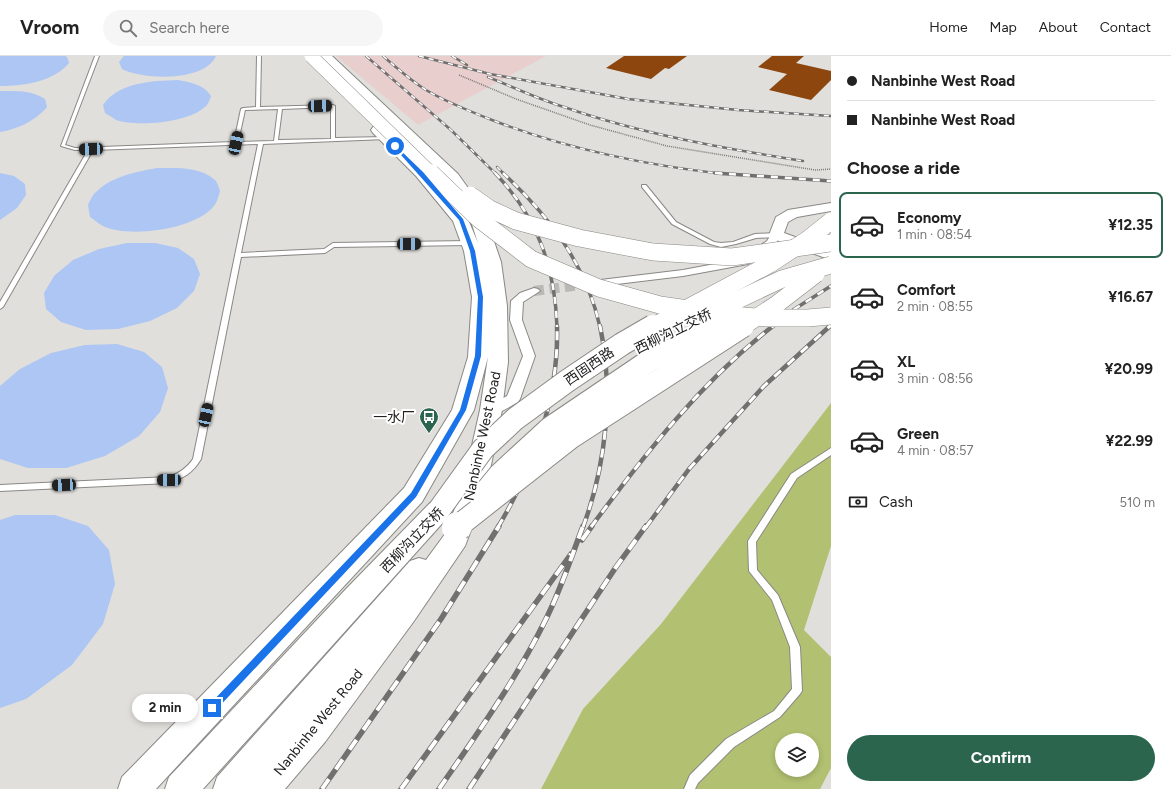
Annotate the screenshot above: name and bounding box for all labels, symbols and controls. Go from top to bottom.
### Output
search box [103,10,383,46]
text: Vroom [20,16,79,39]
icon: search [117,17,139,39]
text: Search here [149,19,229,37]
text: Home [929,19,968,36]
text: Map [990,19,1017,36]
text: About [1039,19,1078,36]
text: Contact [1100,19,1151,36]
text: Nanbinhe West Road [871,72,1015,90]
car [308,100,332,112]
text: Nanbinhe West Road [871,111,1015,129]
car [228,130,244,156]
route start [386,137,404,155]
car [79,143,103,155]
text: Choose a ride [847,157,960,179]
icon: car [849,207,885,243]
text: Economy [897,209,962,227]
text: ¥12.35 [1108,216,1153,234]
text: 1 min · 08:54 [897,227,972,242]
car [397,238,421,250]
icon: car [849,279,885,315]
text: Comfort [897,281,956,299]
text: ¥16.67 [1108,288,1153,306]
text: 2 min · 08:55 [897,299,973,314]
street label: 西柳沟立交桥 [632,305,715,358]
street label: 西固西路 [561,344,617,389]
icon: car [849,351,885,387]
text: XL [897,353,915,371]
text: ¥20.99 [1105,360,1153,378]
street label: Nanbinhe West Road [460,370,505,502]
text: 3 min · 08:56 [897,371,973,386]
car [198,402,214,428]
bus stop icon: 一水厂 [418,406,440,434]
place label: 一水厂 [373,409,415,426]
icon: car [849,423,885,459]
text: Green [897,425,939,443]
text: ¥22.99 [1106,432,1153,450]
text: 4 min · 08:57 [897,443,973,458]
car [157,474,181,486]
car [52,478,76,492]
icon: cash [847,491,869,513]
text: Cash [879,493,913,511]
text: 510 m [1120,495,1155,510]
street label: 西柳沟立交桥 [377,504,448,576]
street label: Nanbinhe West Road [270,666,367,779]
callout: 2 min [132,694,198,722]
route end [203,699,221,717]
text: 2 min [149,700,181,715]
map controls [775,733,819,777]
button: layers [775,733,819,777]
button: Confirm [847,735,1155,781]

